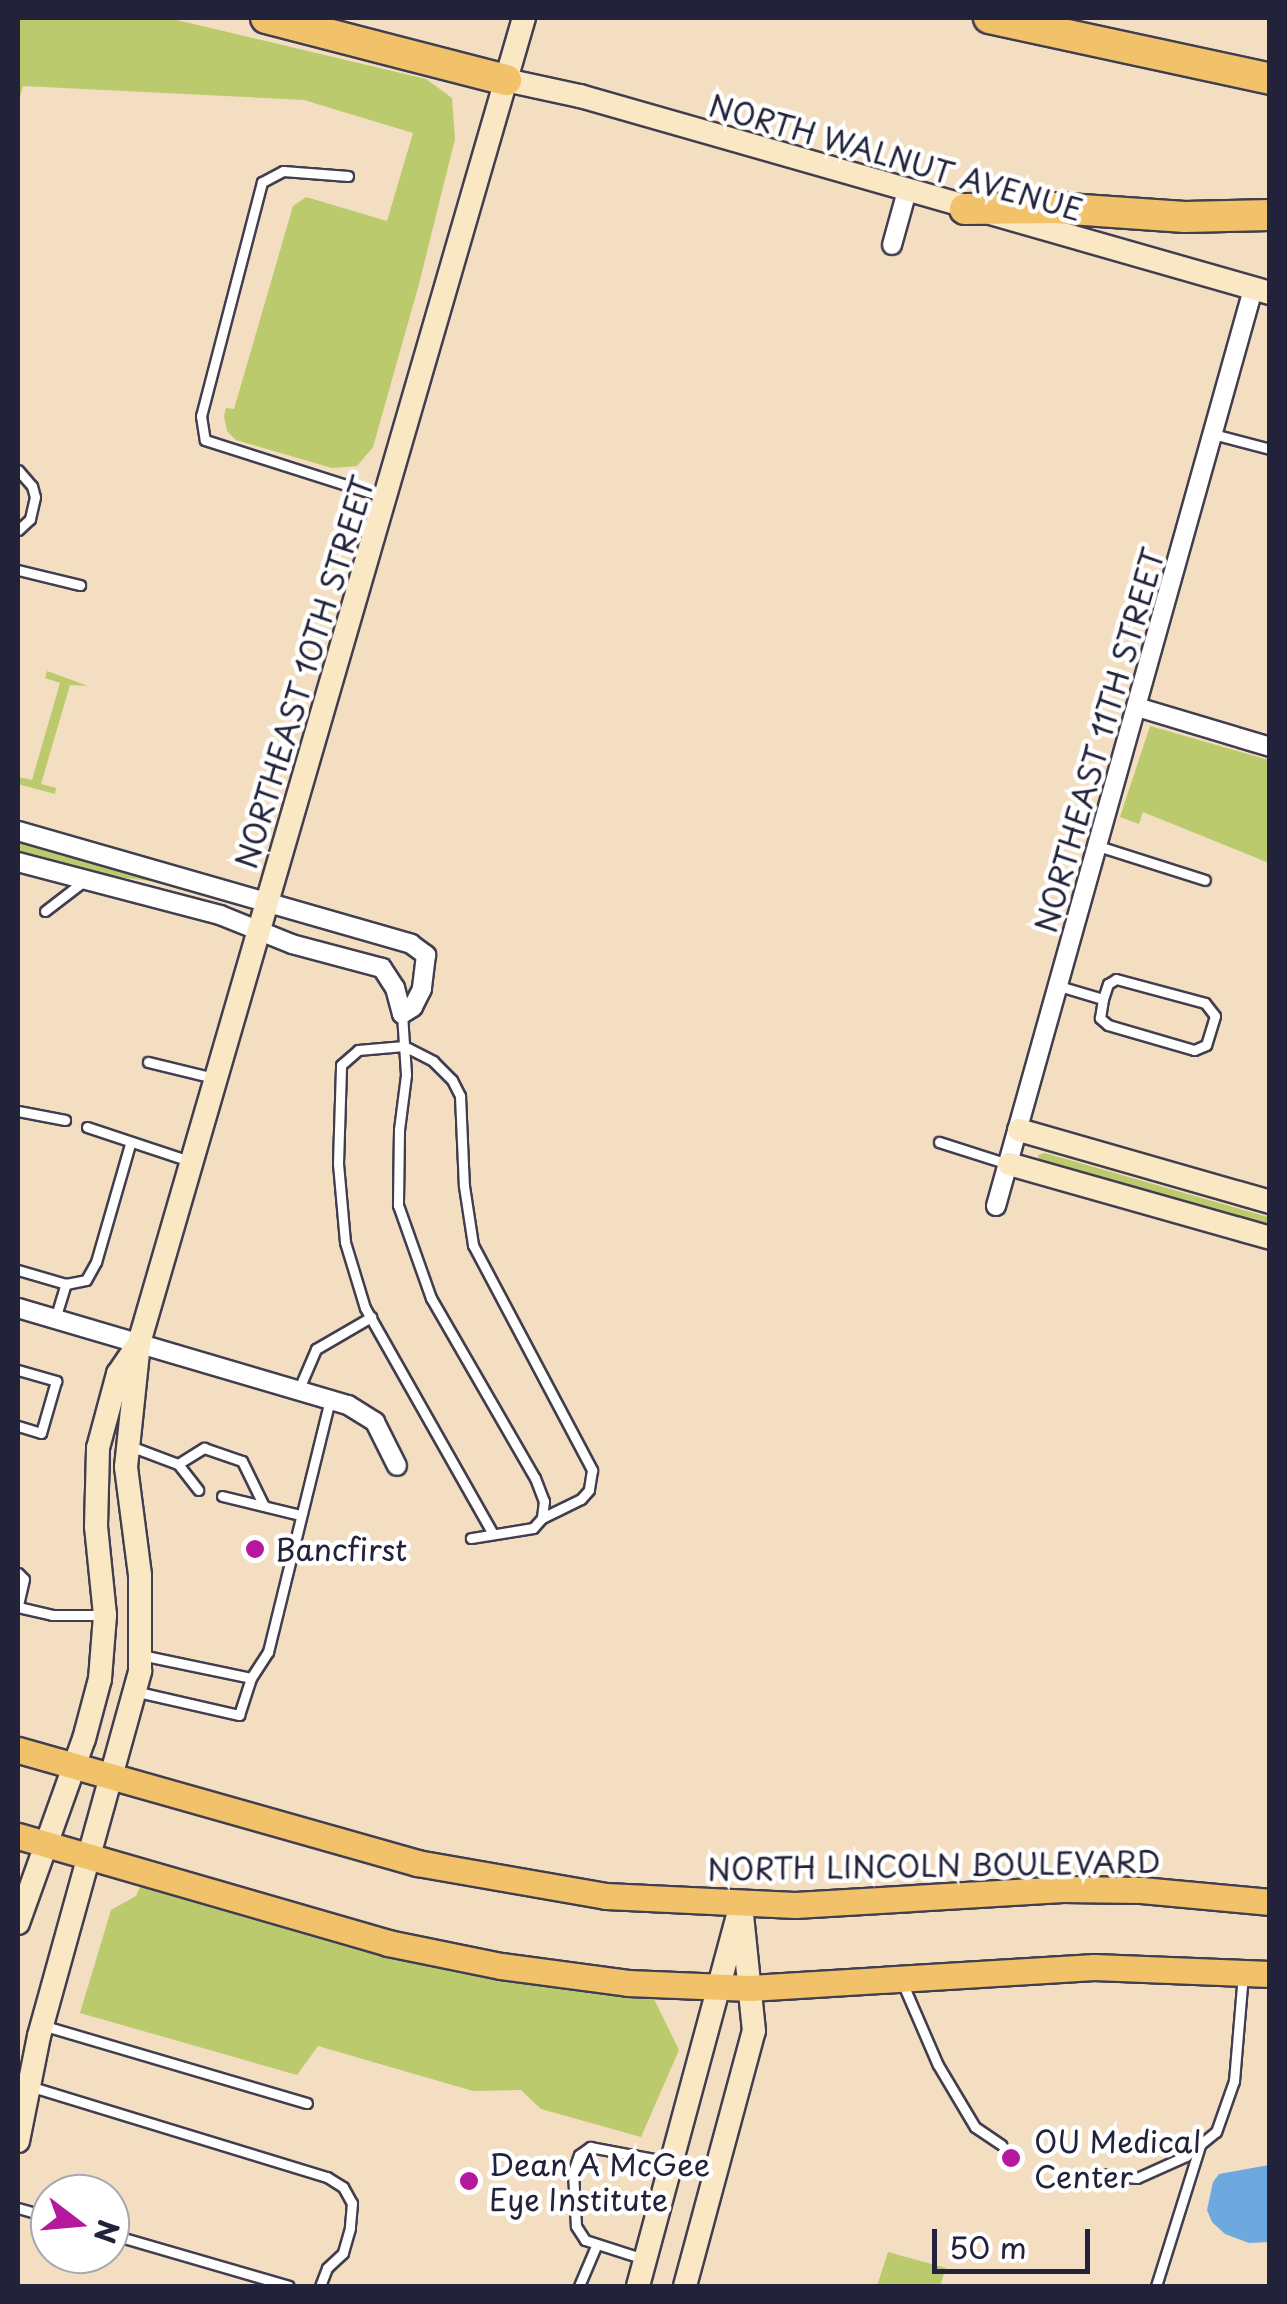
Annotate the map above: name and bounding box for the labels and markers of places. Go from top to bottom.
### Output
place label: Bancfirst [275,1531,407,1567]
marker: Bancfirst [244,1538,266,1560]
place label: OU Medical Center [1034,2123,1203,2194]
marker: OU Medical Center [998,2145,1024,2171]
place label: Dean A McGee Eye Institute [489,2146,710,2216]
marker: Dean A McGee Eye Institute [458,2170,480,2192]

